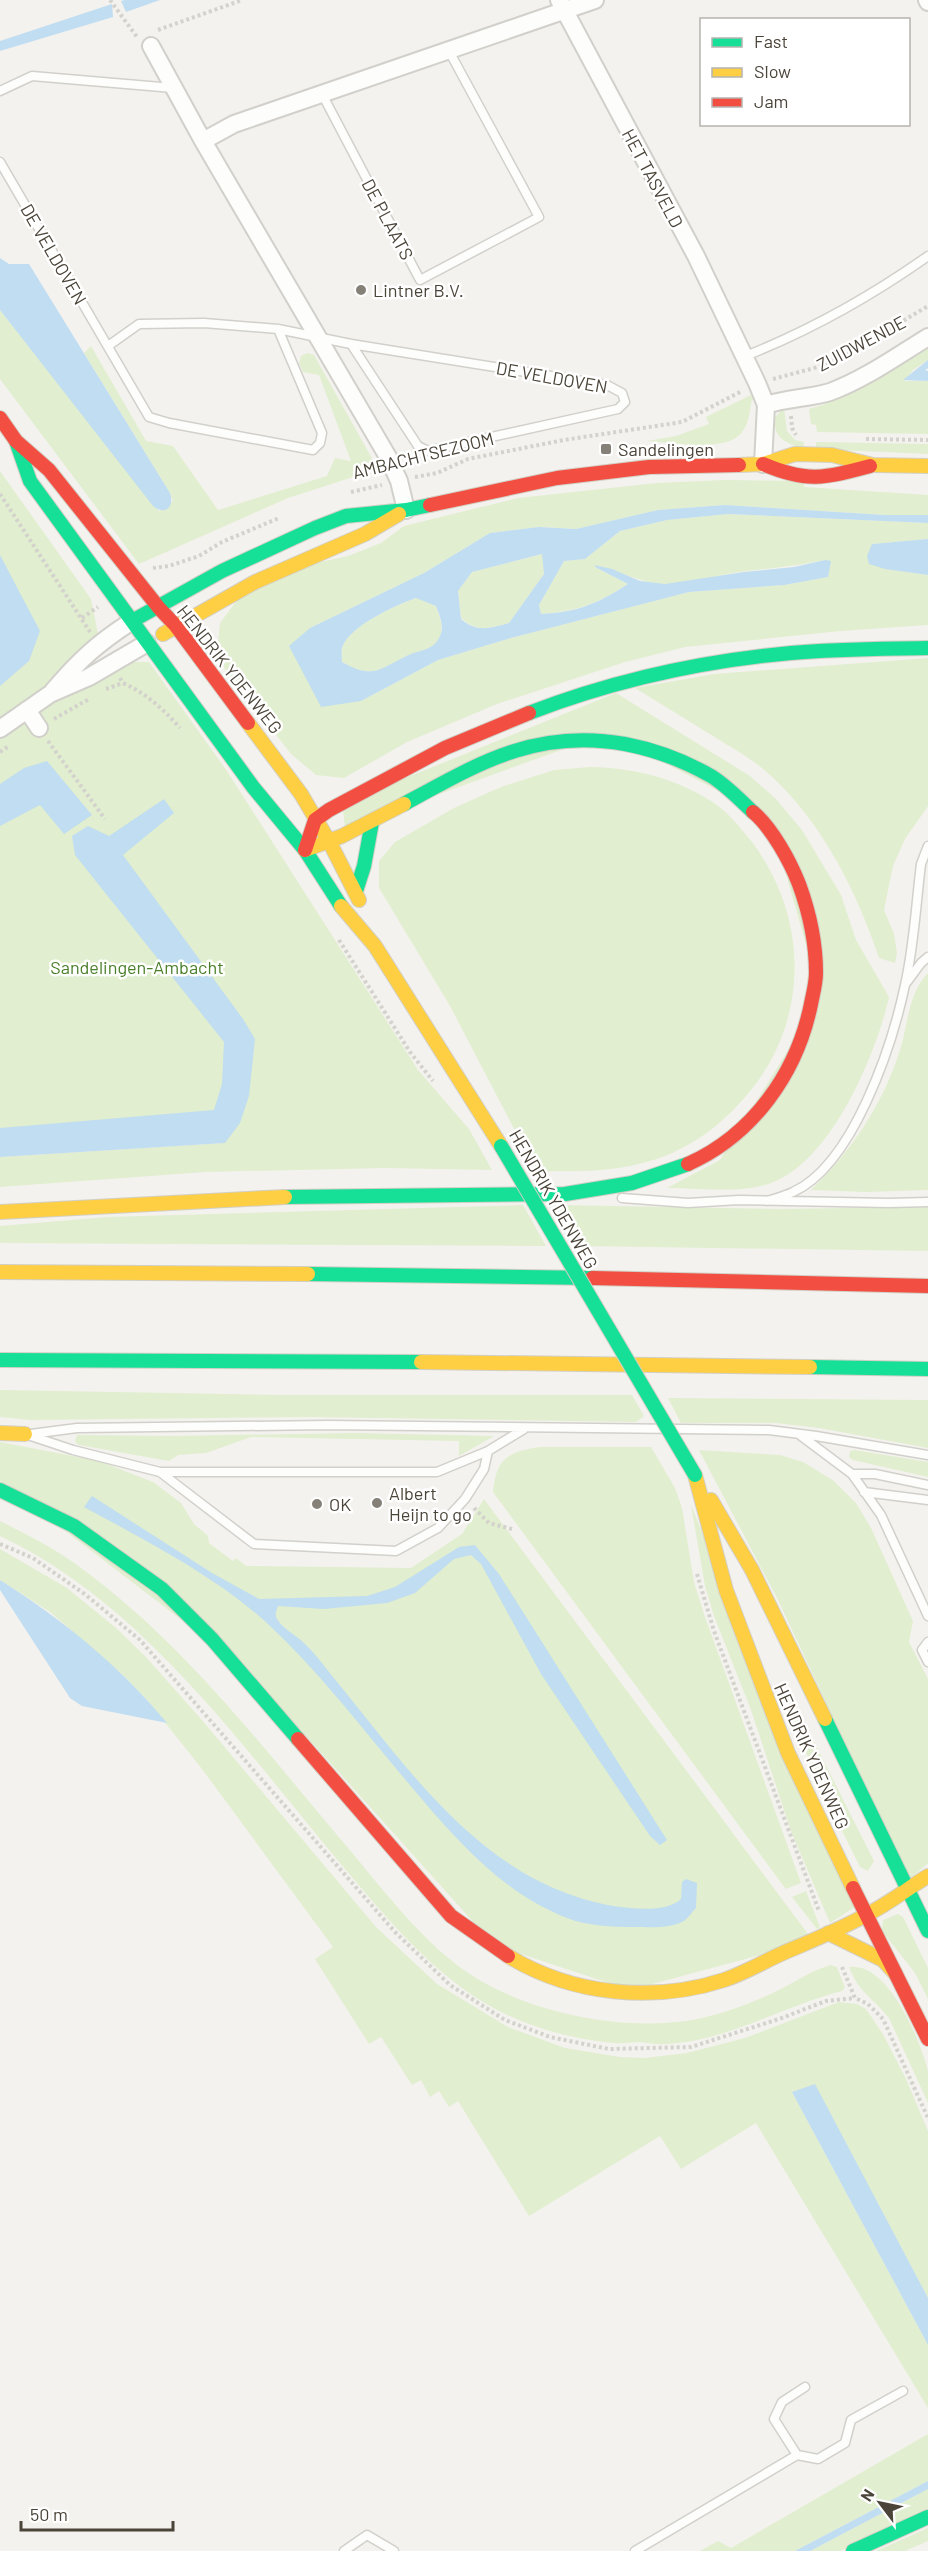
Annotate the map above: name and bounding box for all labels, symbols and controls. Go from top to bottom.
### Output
legend [700,18,910,126]
text: Fast [754,30,788,52]
text: Slow [754,60,791,82]
text: Jam [754,90,788,112]
street label: HET TASVELD [618,125,688,231]
street label: DE PLAATS [357,175,419,263]
street label: DE VELDOVEN [16,200,92,308]
place label: Lintner B.V. [373,279,464,301]
marker: Lintner B.V. [354,283,368,297]
street label: ZUIDWENDE [813,310,909,376]
street label: DE VELDOVEN [495,356,609,398]
street label: AMBACHTSEZOOM [350,427,496,483]
place label: Sandelingen [618,438,714,460]
marker: Sandelingen [599,442,613,456]
street label: HENDRIK YDENWEG [173,600,287,738]
park label: Sandelingen-Ambacht [50,956,224,978]
street label: HENDRIK YDENWEG [505,1125,603,1273]
place label: Albert Heijn to go [389,1482,472,1525]
place label: OK [329,1493,351,1515]
marker: Albert Heijn to go [370,1496,384,1510]
marker: OK [310,1497,324,1511]
street label: HENDRIK YDENWEG [770,1680,854,1832]
north arrow [850,2473,910,2533]
text: N [856,2485,878,2504]
scale bar [21,2494,172,2532]
text: 50 m [30,2503,68,2525]

